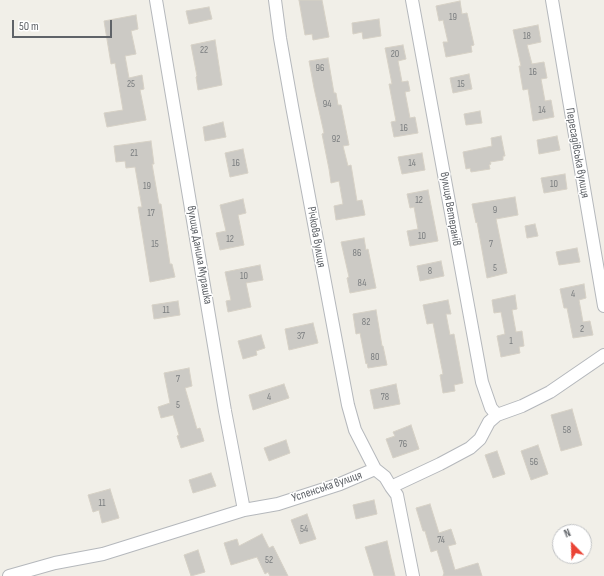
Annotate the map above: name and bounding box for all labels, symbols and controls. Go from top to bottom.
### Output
house number: 19 [449,11,457,23]
scale bar [14,12,114,38]
text: 50 m [19,19,39,34]
house number: 18 [523,30,531,42]
house number: 22 [200,44,208,56]
house number: 20 [391,48,399,60]
house number: 96 [316,62,324,74]
house number: 16 [529,66,537,78]
house number: 25 [127,78,135,90]
house number: 15 [457,78,465,90]
house number: 94 [323,98,331,110]
house number: 14 [538,104,546,116]
street label: Пересадівська вулиця [562,107,592,199]
house number: 16 [400,122,408,134]
house number: 92 [332,133,340,145]
house number: 21 [130,147,138,159]
house number: 16 [232,157,240,169]
house number: 14 [408,157,416,169]
street label: вулиця Ветеранів [436,171,464,247]
house number: 10 [550,178,558,190]
house number: 19 [143,180,151,192]
house number: 12 [415,194,423,206]
house number: 9 [493,204,497,216]
street label: вулиця Данила Мурашка [183,205,215,305]
street label: Річкова вулиця [304,205,328,269]
house number: 17 [147,207,155,219]
house number: 10 [418,230,426,242]
house number: 12 [226,233,234,245]
house number: 15 [151,238,159,250]
house number: 7 [489,238,493,250]
house number: 86 [353,247,361,259]
house number: 5 [493,262,497,274]
house number: 8 [428,265,432,277]
house number: 10 [240,270,248,282]
house number: 84 [358,277,366,289]
house number: 4 [571,288,575,300]
house number: 11 [163,304,169,316]
house number: 82 [362,316,370,328]
house number: 2 [580,323,584,335]
house number: 37 [297,330,305,342]
house number: 1 [509,335,513,347]
house number: 80 [371,351,379,363]
house number: 7 [176,373,180,385]
house number: 4 [267,391,271,403]
house number: 78 [381,391,389,403]
house number: 5 [176,399,180,411]
house number: 58 [563,424,571,436]
house number: 76 [399,438,407,450]
house number: 56 [530,456,538,468]
street label: Успенська вулиця [290,468,364,506]
house number: 11 [99,497,105,509]
house number: 54 [300,523,308,535]
north arrow [552,524,592,564]
text: N [562,526,573,541]
house number: 74 [437,534,445,546]
house number: 52 [265,554,273,566]

